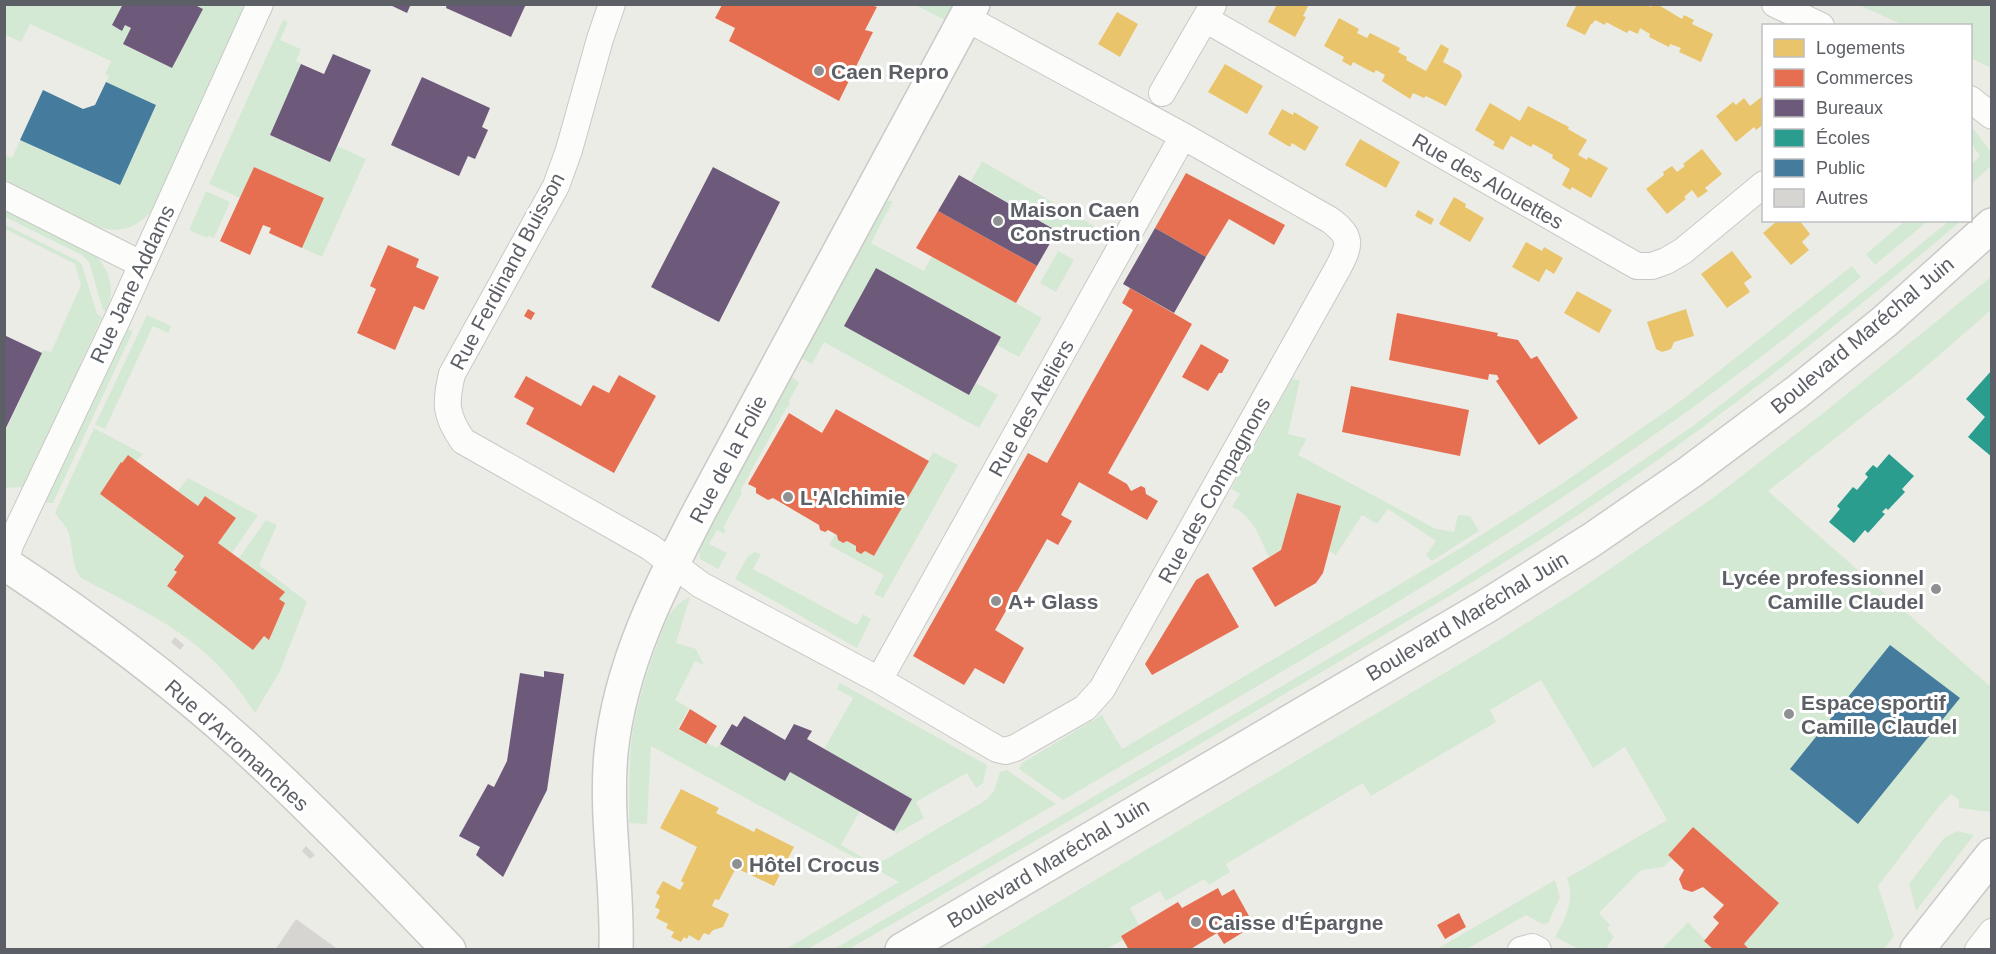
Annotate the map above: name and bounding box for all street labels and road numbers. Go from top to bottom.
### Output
street label: Rue des Alouettes [1408,128,1568,234]
street label: Rue Ferdinand Buisson [445,169,569,373]
street label: Rue Jane Addams [85,201,179,367]
street label: Boulevard Maréchal Juin [1766,252,1958,418]
street label: Rue des Ateliers [984,336,1078,480]
street label: Rue de la Folie [685,391,771,527]
street label: Rue des Compagnons [1153,393,1275,587]
street label: Boulevard Maréchal Juin [1362,547,1572,685]
street label: Rue d'Arromanches [161,675,313,815]
street label: Boulevard Maréchal Juin [943,794,1153,932]

